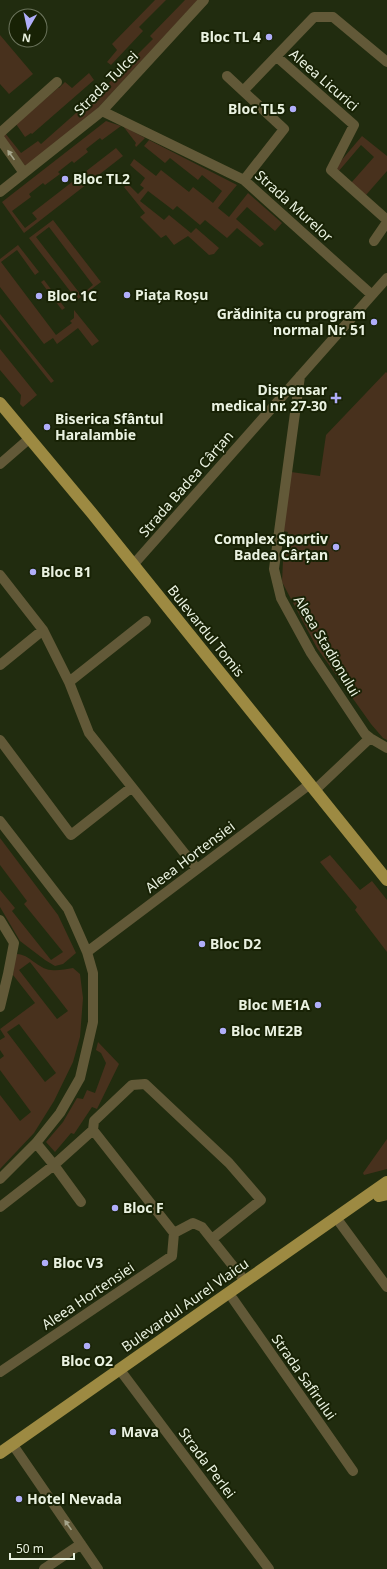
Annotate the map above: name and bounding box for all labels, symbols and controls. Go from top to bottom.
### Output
north arrow [8,8,48,48]
place label: Bloc TL 4 [200,27,261,46]
text: N [21,30,32,46]
marker: Bloc TL 4 [264,32,274,42]
street label: Aleea Licurici [286,44,363,115]
street label: Strada Tulcei [69,46,142,119]
place label: Bloc TL5 [228,99,285,118]
marker: Bloc TL5 [288,104,298,114]
one-way arrow [7,149,15,160]
street label: Strada Murelor [251,166,338,246]
place label: Bloc TL2 [73,169,130,188]
marker: Bloc TL2 [60,174,70,184]
place label: Piața Roșu [135,285,208,304]
place label: Bloc 1C [47,286,97,305]
marker: Piața Roșu [122,290,132,300]
marker: Bloc 1C [34,291,44,301]
place label: Grădinița cu program normal Nr. 51 [217,304,366,339]
marker: Grădinița cu program normal Nr. 51 [369,317,379,327]
place label: Dispensar medical nr. 27-30 [211,380,328,415]
marker: Dispensar medical nr. 27-30 [330,392,342,404]
place label: Biserica Sfântul Haralambie [55,409,164,444]
marker: Biserica Sfântul Haralambie [42,422,52,432]
street label: Strada Badea Cârțan [134,426,237,541]
place label: Complex Sportiv Badea Cârțan [214,529,328,564]
marker: Complex Sportiv Badea Cârțan [331,542,341,552]
place label: Bloc B1 [41,562,91,581]
marker: Bloc B1 [28,567,38,577]
street label: Bulevardul Tomis [164,581,249,681]
street label: Aleea Stadionului [290,592,365,700]
street label: Aleea Hortensiei [141,817,239,897]
place label: Bloc D2 [210,934,261,953]
marker: Bloc D2 [197,939,207,949]
place label: Bloc ME1A [238,995,310,1014]
marker: Bloc ME1A [313,1000,323,1010]
place label: Bloc ME2B [231,1021,302,1040]
marker: Bloc ME2B [218,1026,228,1036]
place label: Bloc F [123,1198,164,1217]
marker: Bloc F [110,1203,120,1213]
place label: Bloc V3 [53,1253,103,1272]
street label: Bulevardul Aurel Vlaicu [117,1253,252,1356]
street label: Aleea Hortensiei [38,1258,138,1334]
marker: Bloc V3 [40,1258,50,1268]
street label: Strada Safirului [268,1330,341,1423]
marker: Bloc O2 [82,1341,92,1351]
place label: Bloc O2 [61,1351,113,1370]
place label: Mava [121,1422,159,1441]
street label: Strada Perlei [175,1424,240,1502]
marker: Mava [108,1427,118,1437]
place label: Hotel Nevada [27,1489,122,1508]
marker: Hotel Nevada [14,1494,24,1504]
one-way arrow [64,1520,72,1531]
scale bar [10,1535,74,1561]
text: 50 m [16,1540,44,1557]

